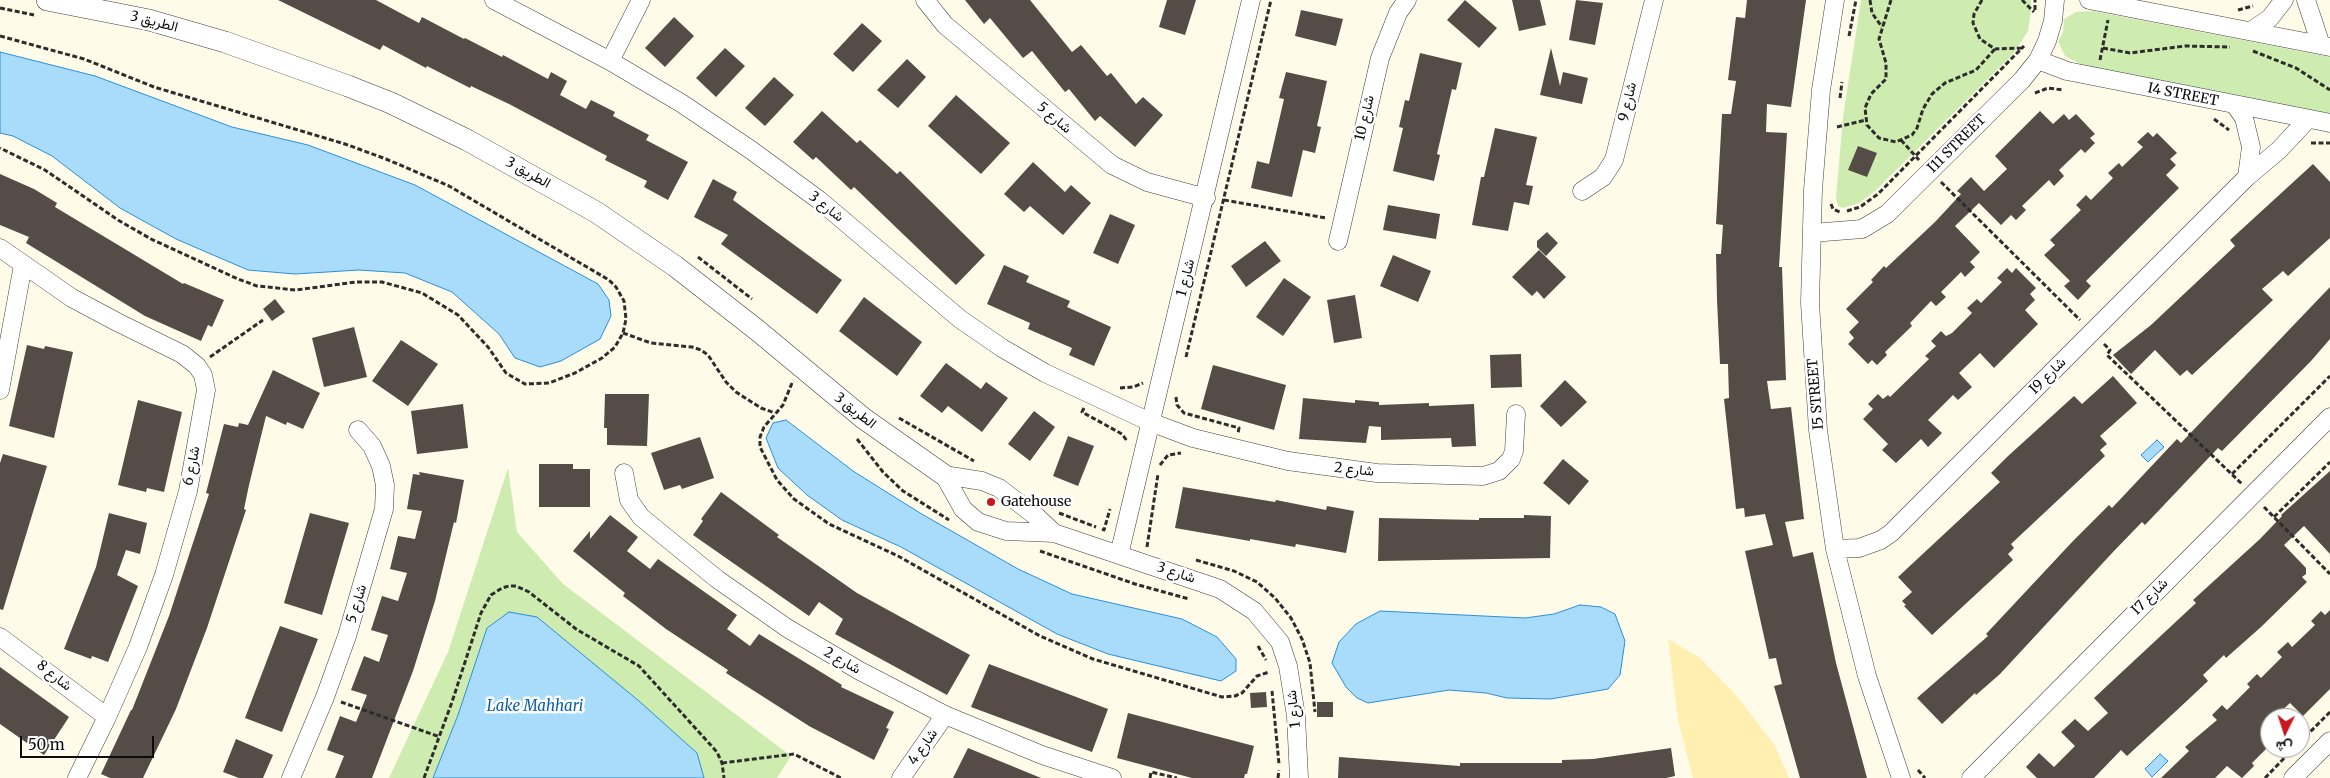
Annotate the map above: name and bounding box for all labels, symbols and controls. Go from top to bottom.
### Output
street label: 3 الطريق [128,8,180,36]
street label: I4 STREET [2146,80,2220,110]
street label: شارع 9 [1615,81,1641,123]
street label: شارع 10 [1352,94,1378,142]
street label: شارع 5 [1033,99,1075,137]
street label: I11 STREET [1924,111,1990,177]
street label: 3 الطريق [503,154,553,192]
street label: شارع 3 [805,188,847,226]
street label: شارع 1 [1173,258,1199,298]
street label: I9 شارع [2026,354,2070,398]
street label: I5 STREET [1805,358,1827,430]
street label: 3 الطريق [831,389,879,433]
street label: شارع 6 [180,445,204,487]
street label: شارع 2 [1333,460,1375,480]
place label: Gatehouse [1001,494,1071,510]
marker: Gatehouse [985,496,997,508]
street label: شارع 3 [1155,559,1197,587]
street label: I7 شارع [2128,575,2172,619]
street label: شارع 5 [343,583,371,625]
street label: شارع 2 [821,644,863,678]
street label: شارع 8 [33,657,75,695]
street label: شارع 1 [1284,689,1304,729]
water label: Lake Mahhari [487,698,583,716]
north arrow [2260,708,2310,758]
scale bar [22,726,156,758]
street label: شارع 4 [905,726,941,768]
text: 50 m [28,735,65,754]
text: ش [2275,737,2293,757]

